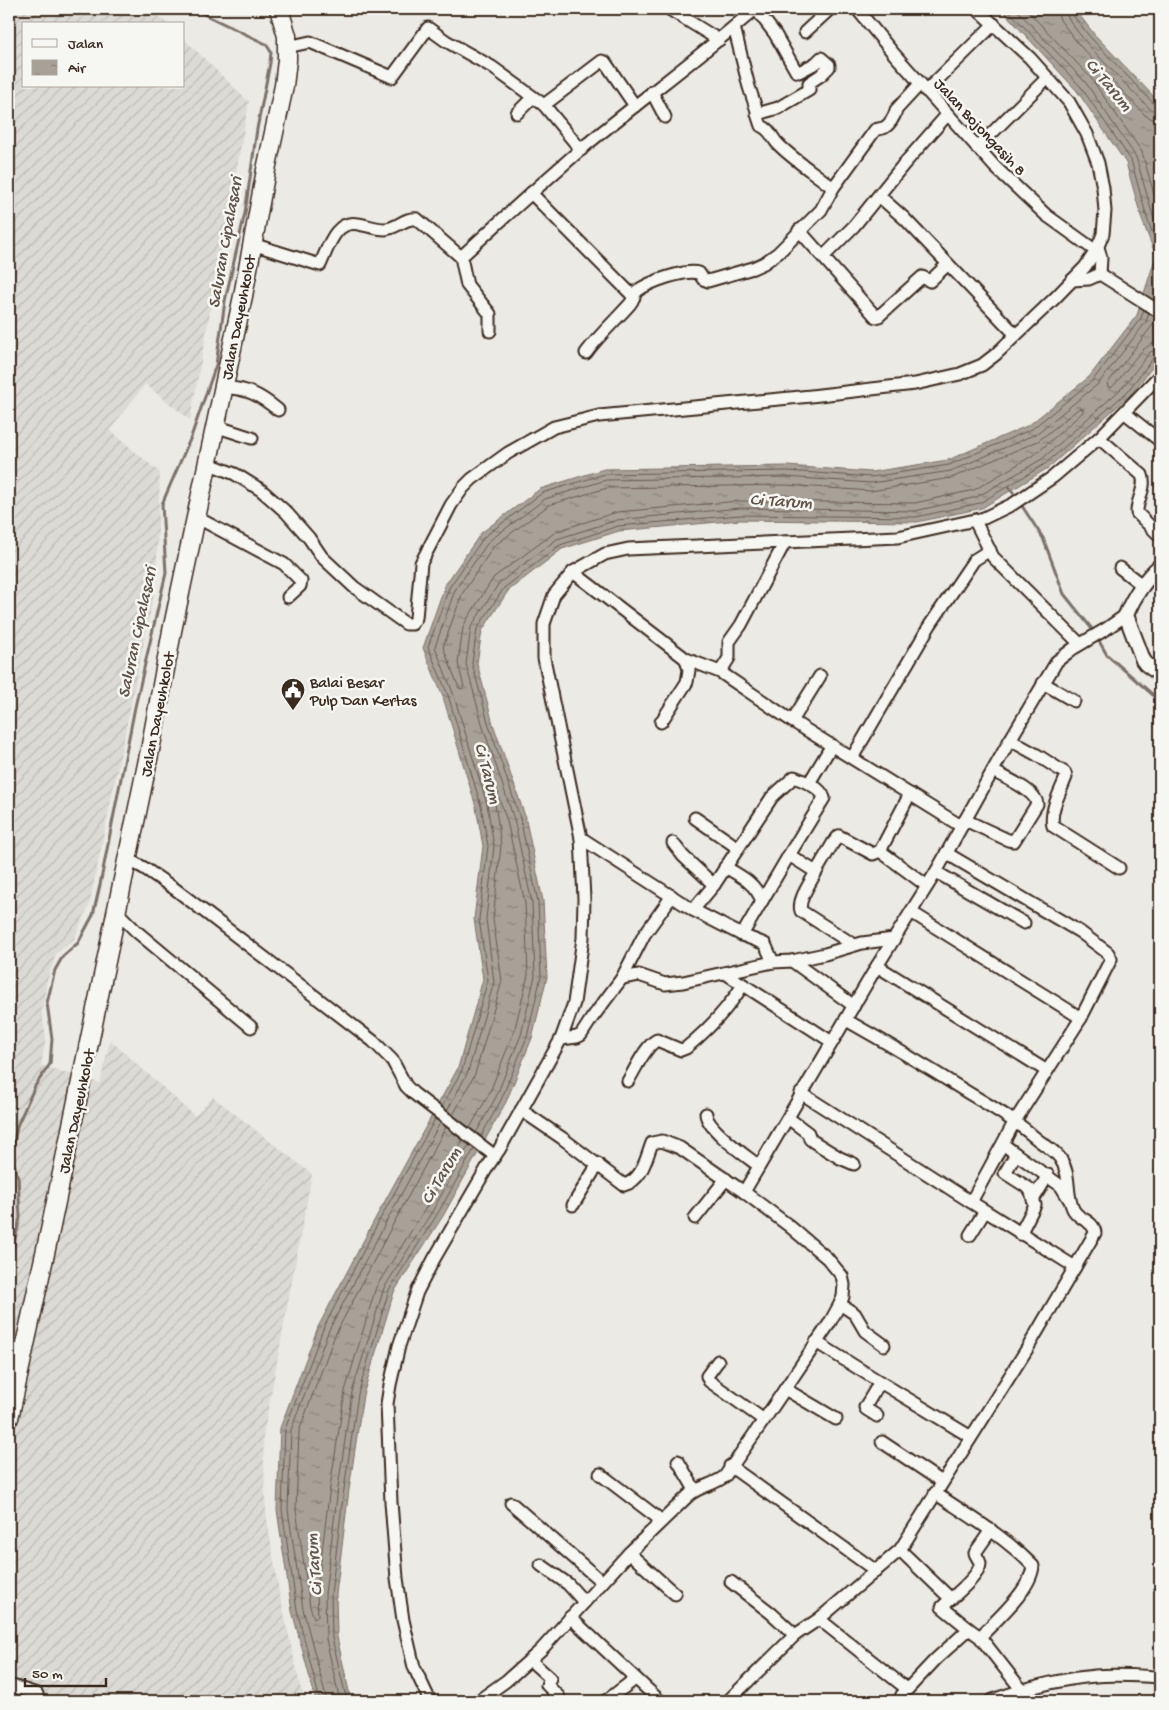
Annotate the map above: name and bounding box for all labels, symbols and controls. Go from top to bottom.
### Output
legend [22,22,185,88]
text: Jalan [68,36,103,54]
water label: Ci Tarum [1080,55,1136,116]
text: Air [68,60,87,78]
street label: Jalan Bojongasih 8 [928,76,1029,181]
water label: Saluran Cipalasari [205,173,249,310]
street label: Jalan Dayeuhkolot [219,252,262,382]
water label: Ci Tarum [749,490,813,515]
water label: Saluran Cipalasari [114,563,163,700]
street label: Jalan Dayeuhkolot [138,649,181,779]
place label: Balai Besar Pulp Dan Kertas [309,675,417,712]
public building icon: Balai Besar Pulp Dan Kertas [280,677,306,711]
water label: Ci Tarum [468,741,505,807]
street label: Jalan Dayeuhkolot [56,1046,101,1176]
water label: Ci Tarum [417,1144,467,1209]
water label: Ci Tarum [302,1533,329,1597]
scale bar [25,1655,106,1687]
text: 50 m [32,1666,63,1684]

